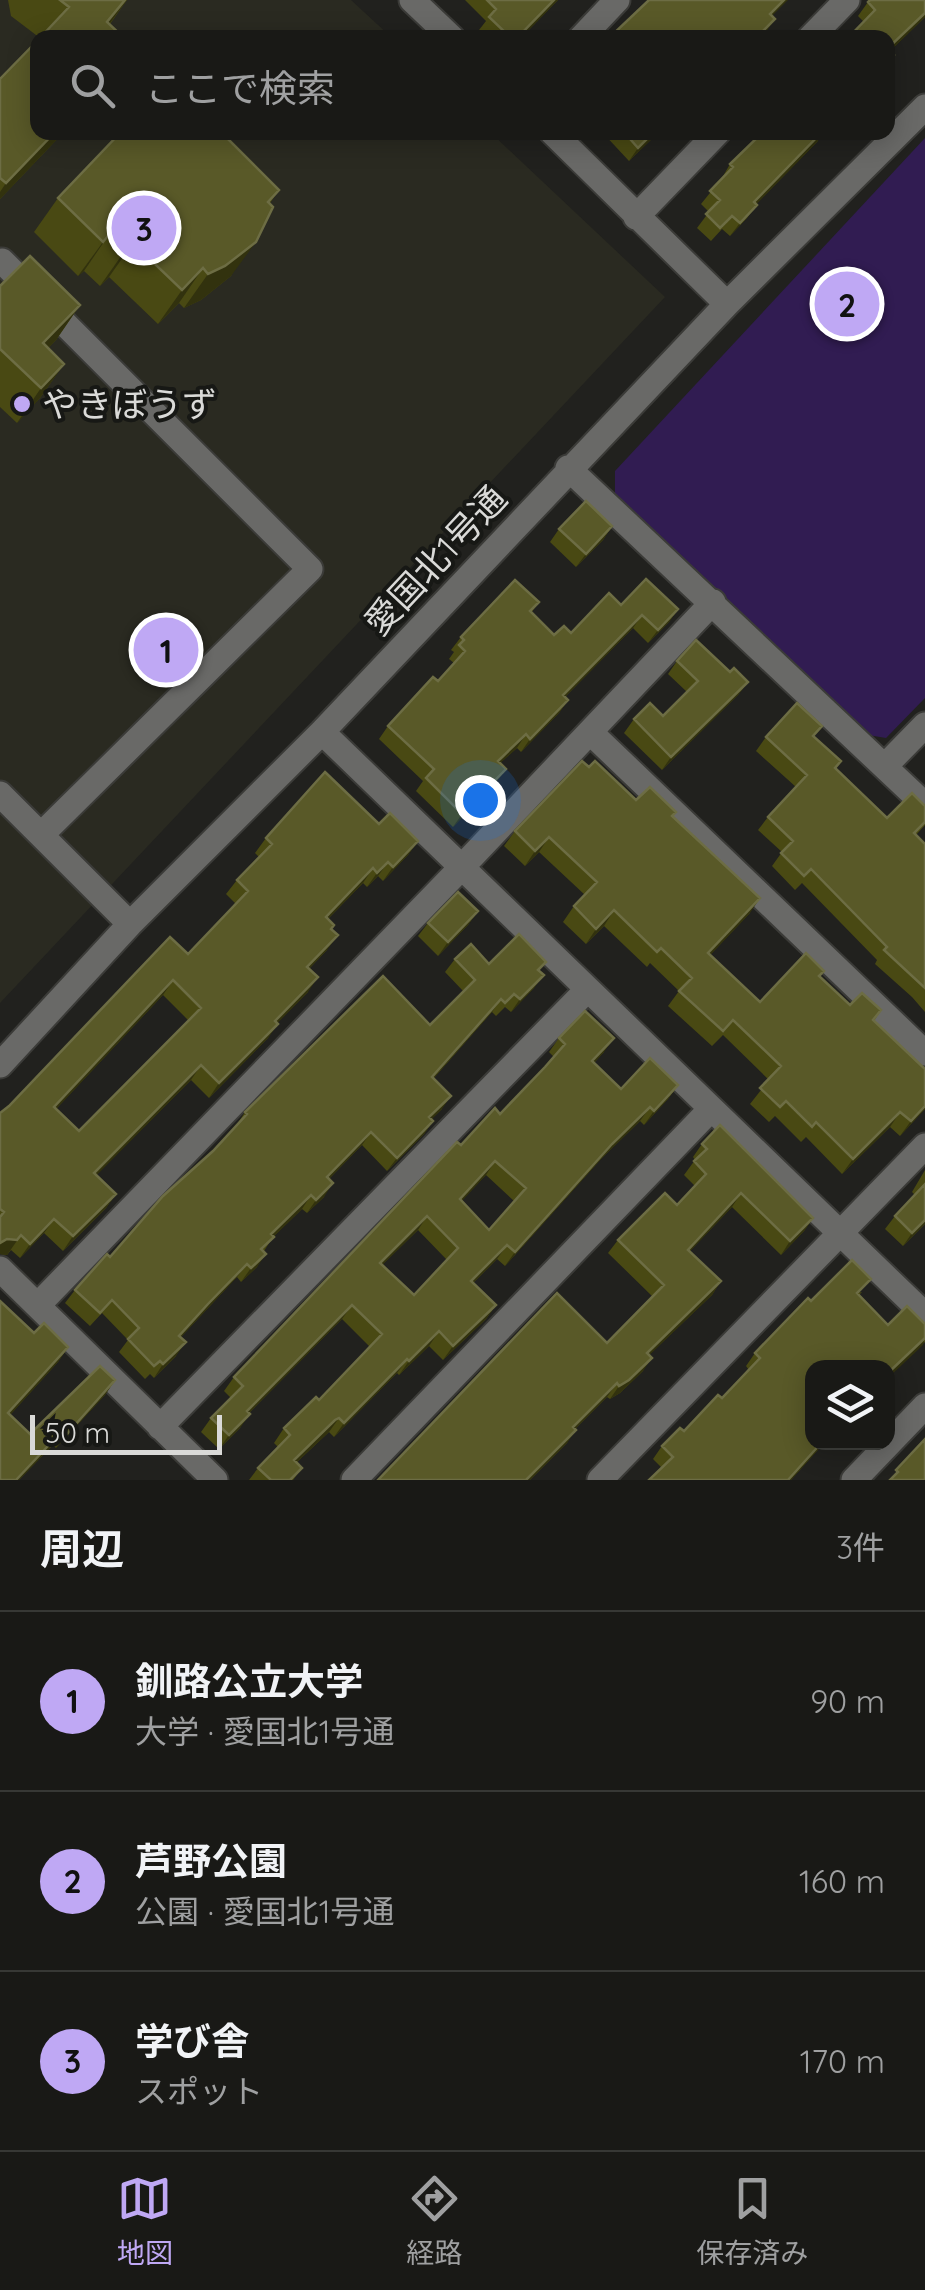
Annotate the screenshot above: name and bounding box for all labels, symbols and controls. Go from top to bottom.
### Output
search box [30,30,895,140]
icon: search [65,58,120,113]
text: ここで検索 [145,64,335,112]
pin: 3 [112,190,176,266]
pin: 2 [814,266,880,342]
place label: やきぼうず [42,382,217,426]
marker: やきぼうず [11,393,33,415]
street label: 愛国北1号通 [355,476,515,644]
pin: 1 [134,612,198,688]
your location [455,775,506,826]
map controls [805,1360,895,1450]
button: layers [805,1360,895,1450]
scale bar [30,1410,222,1454]
text: 50 m [45,1415,110,1450]
text: 周辺 [40,1522,124,1575]
text: 3件 [836,1527,885,1567]
text: 釧路公立大学 [135,1657,363,1705]
text: 1 [66,1681,79,1721]
text: 90 m [810,1681,885,1721]
text: 大学 · 愛国北1号通 [135,1711,395,1751]
text: 芦野公園 [135,1837,287,1885]
text: 2 [63,1861,82,1901]
text: 160 m [799,1861,885,1901]
text: 公園 · 愛国北1号通 [135,1891,395,1931]
text: 学び舎 [135,2017,249,2065]
text: 3 [64,2041,81,2081]
text: 170 m [800,2041,885,2081]
text: スポット [135,2071,263,2111]
tab: 地図 [117,2171,173,2271]
tab: 経路 [406,2171,462,2271]
tab: 保存済み [696,2171,808,2271]

